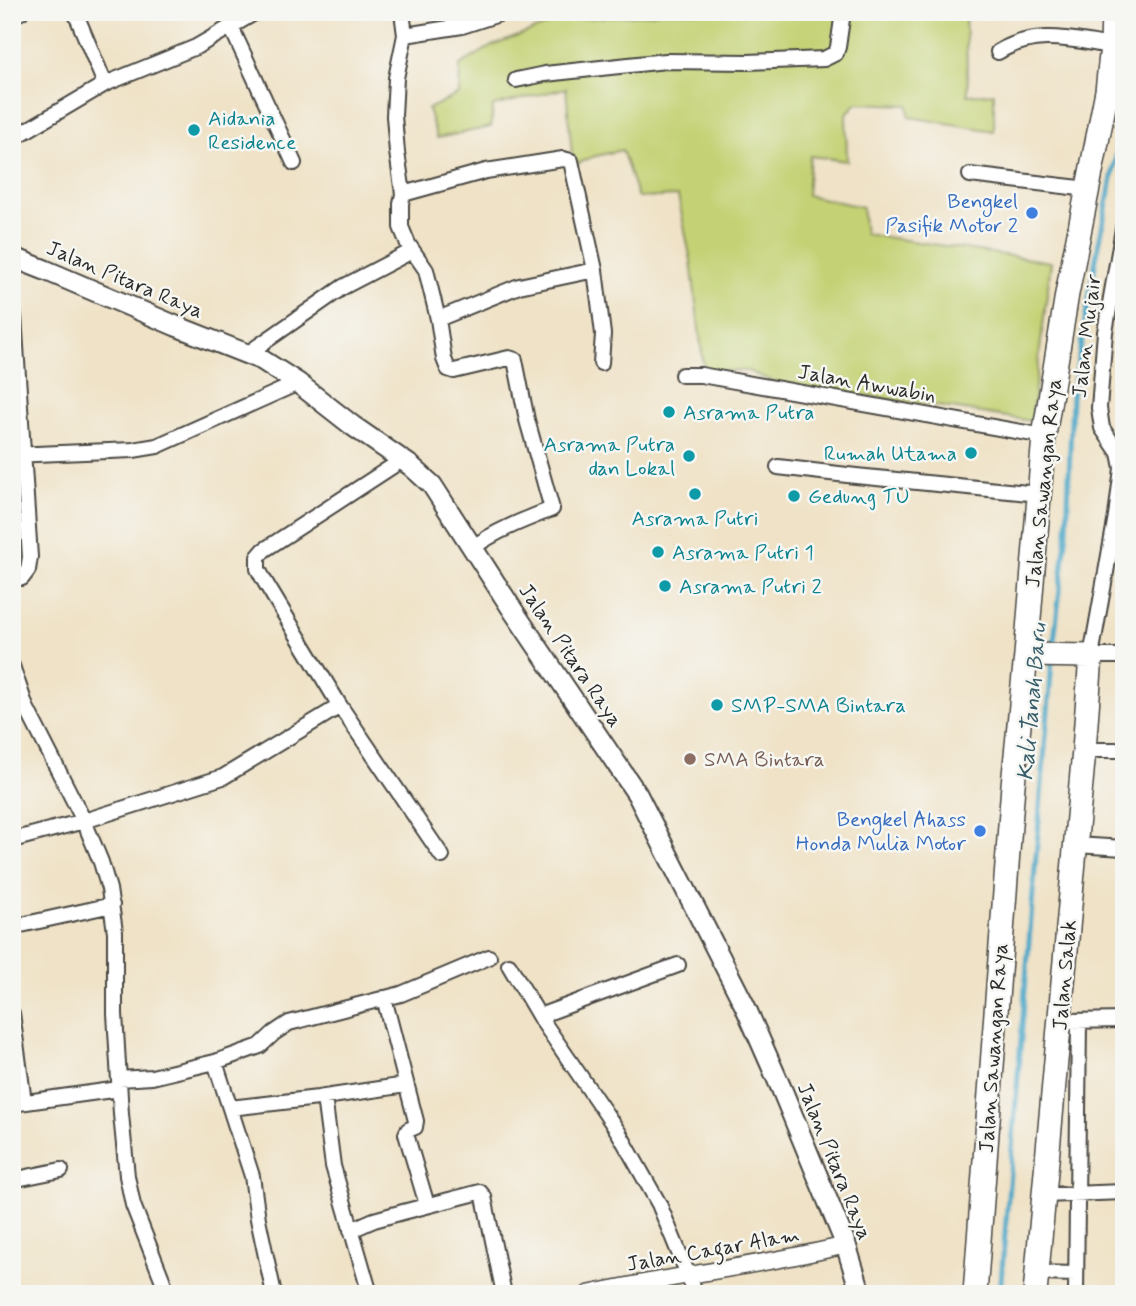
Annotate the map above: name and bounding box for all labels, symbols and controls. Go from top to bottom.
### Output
place label: Aidania Residence [208,105,296,157]
marker: Aidania Residence [186,122,202,138]
place label: Bengkel Pasifik Motor 2 [885,188,1018,240]
marker: Bengkel Pasifik Motor 2 [1024,205,1040,221]
street label: Jalan Pitara Raya [42,234,207,326]
street label: Jalan Mujair [1066,273,1108,399]
street label: Jalan Awwabin [796,358,938,410]
street label: Jalan Sawangan Raya [1019,377,1069,589]
place label: Asrama Putra [683,399,815,427]
marker: Asrama Putra [661,404,677,420]
place label: Asrama Putra dan Lokal [543,431,675,483]
place label: Rumah Utama [824,440,957,468]
marker: Rumah Utama [963,445,979,461]
marker: Asrama Putra dan Lokal [681,448,697,464]
place label: Gedung TU [808,483,910,511]
marker: Asrama Putri [687,486,703,502]
marker: Gedung TU [786,488,802,504]
place label: Asrama Putri [632,505,758,533]
place label: Asrama Putri 1 [672,539,814,567]
marker: Asrama Putri 1 [650,544,666,560]
place label: Asrama Putri 2 [679,573,822,601]
street label: Jalan Pitara Raya [512,578,629,733]
marker: Asrama Putri 2 [657,578,673,594]
water label: Kali Tanah Baru [1011,621,1055,782]
place label: SMP-SMA Bintara [731,692,906,720]
marker: SMP-SMA Bintara [709,697,725,713]
place label: SMA Bintara [704,746,825,774]
marker: SMA Bintara [682,751,698,767]
place label: Bengkel Ahass Honda Mulia Motor [796,806,966,858]
marker: Bengkel Ahass Honda Mulia Motor [972,823,988,839]
street label: Jalan Salak [1046,919,1084,1032]
street label: Jalan Sawangan Raya [973,942,1015,1154]
street label: Jalan Pitara Raya [790,1078,878,1244]
street label: Jalan Cagar Alam [625,1221,802,1281]

